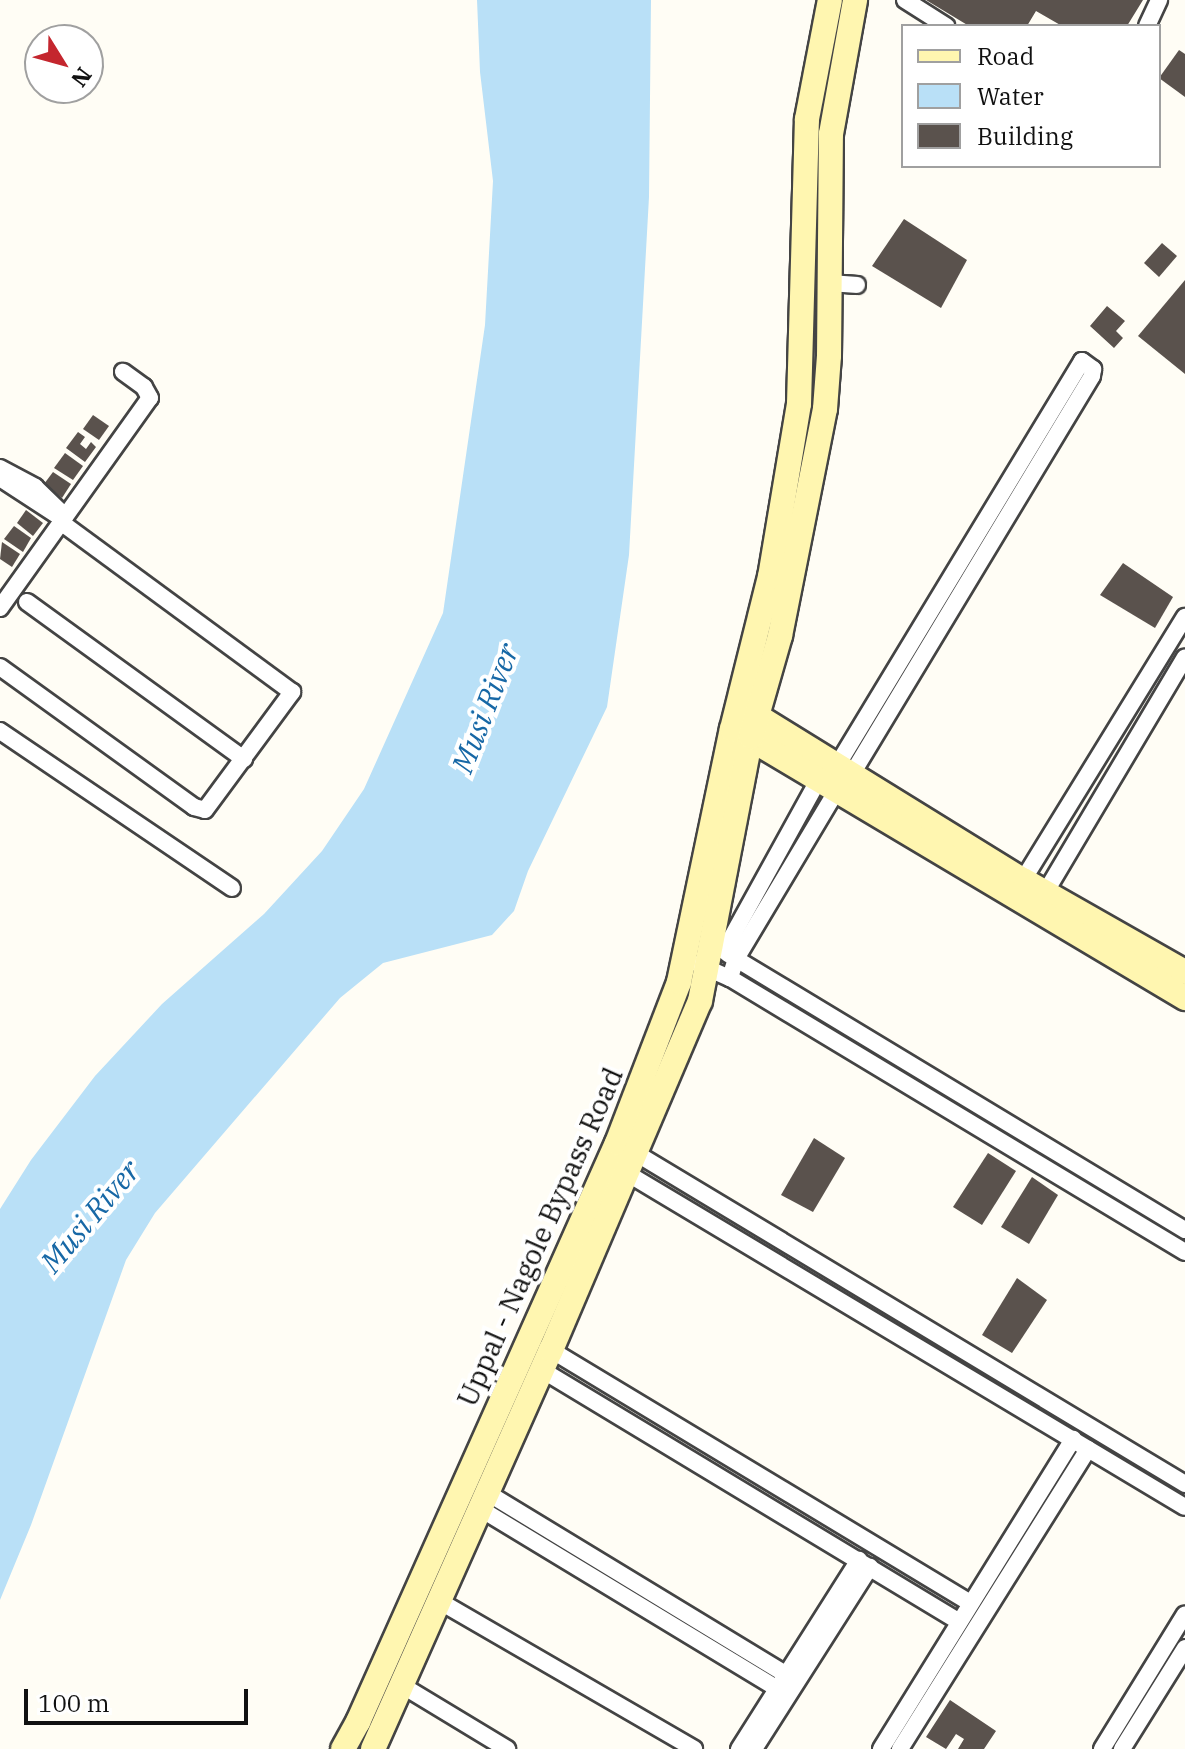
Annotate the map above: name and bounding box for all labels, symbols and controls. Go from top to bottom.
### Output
north arrow [24,24,104,104]
legend [901,24,1161,168]
text: Road [977,40,1034,72]
text: N [65,62,99,93]
text: Water [977,80,1044,112]
text: Building [977,120,1073,152]
water label: Musi River [444,638,526,778]
street label: Uppal - Nagole Bypass Road [450,1062,630,1412]
water label: Musi River [33,1153,147,1279]
scale bar [28,1673,252,1723]
text: 100 m [38,1687,110,1719]

